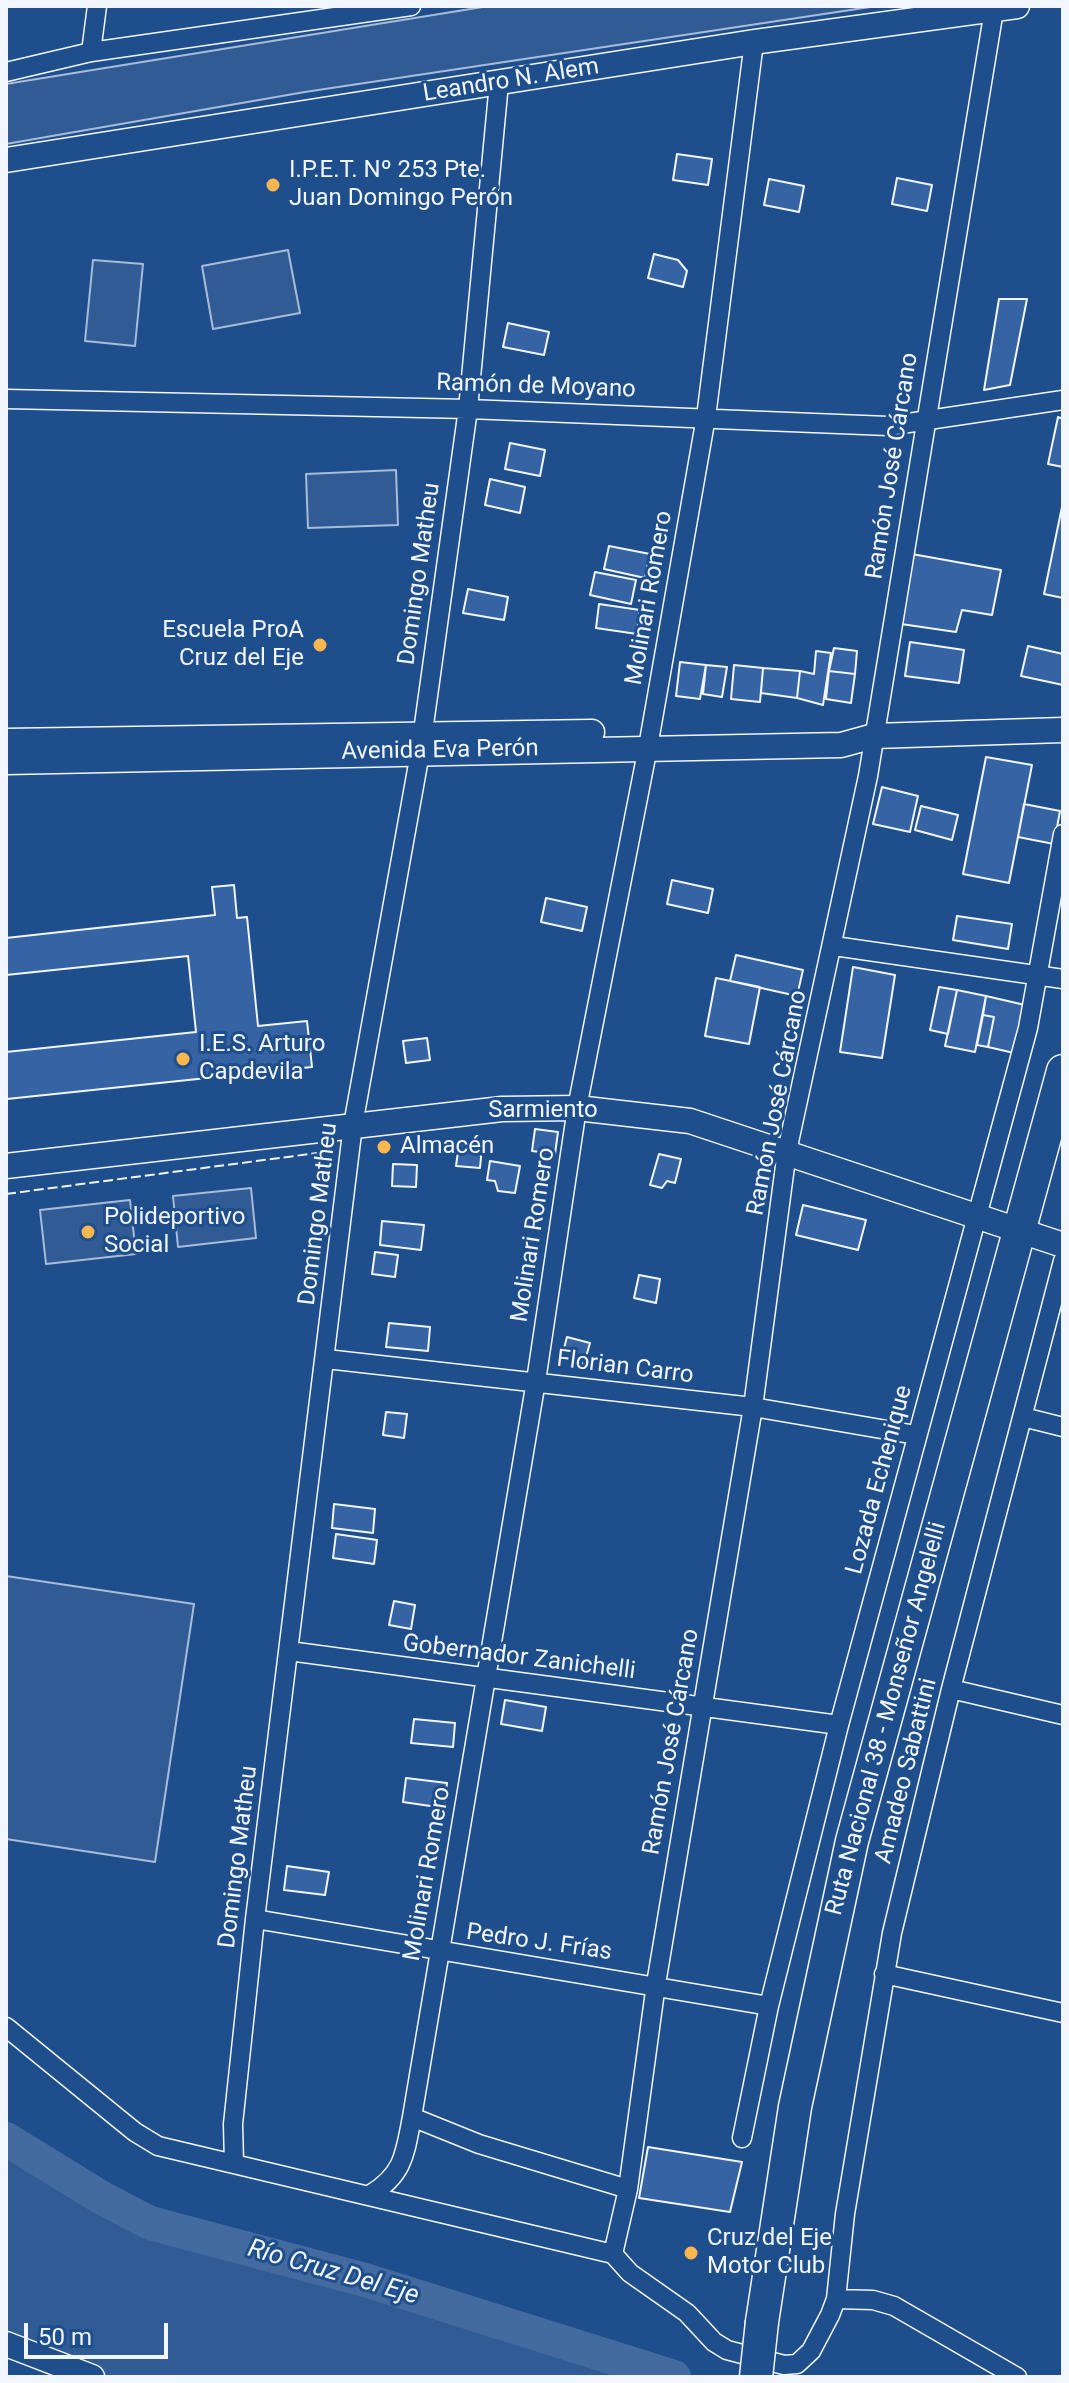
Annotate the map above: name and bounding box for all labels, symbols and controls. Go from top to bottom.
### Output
street label: Leandro N. Alem [421,53,601,109]
place label: I.P.E.T. Nº 253 Pte. Juan Domingo Perón [289,157,513,213]
marker: I.P.E.T. Nº 253 Pte. Juan Domingo Perón [264,176,282,194]
street label: Ramón José Cárcano [861,351,925,581]
street label: Ramón de Moyano [436,369,636,405]
street label: Domingo Matheu [393,481,447,667]
street label: Molinari Romero [621,509,679,687]
place label: Escuela ProA Cruz del Eje [162,617,304,673]
marker: Escuela ProA Cruz del Eje [311,636,329,654]
street label: Avenida Eva Perón [341,735,539,767]
street label: Ramón José Cárcano [742,988,814,1218]
place label: I.E.S. Arturo Capdevila [199,1031,325,1087]
marker: I.E.S. Arturo Capdevila [174,1050,192,1068]
street label: Sarmiento [488,1097,598,1125]
street label: Domingo Matheu [294,1121,344,1307]
place label: Almacén [400,1133,494,1161]
marker: Almacén [375,1138,393,1156]
street label: Molinari Romero [506,1146,562,1324]
place label: Polideportivo Social [104,1204,245,1260]
marker: Polideportivo Social [79,1223,97,1241]
street label: Florian Carro [555,1345,695,1391]
street label: Lozada Echenique [841,1382,919,1578]
street label: Ruta Nacional 38 - Monseñor Angelelli [821,1519,953,1919]
street label: Ramón José Cárcano [638,1627,706,1857]
street label: Gobernador Zanichelli [401,1629,637,1687]
street label: Amadeo Sabattini [870,1675,944,1867]
street label: Domingo Matheu [214,1764,264,1950]
street label: Molinari Romero [399,1785,457,1963]
street label: Pedro J. Frías [464,1919,614,1967]
place label: Cruz del Eje Motor Club [707,2225,832,2281]
water label: Río Cruz Del Eje [244,2234,422,2312]
marker: Cruz del Eje Motor Club [682,2244,700,2262]
scale bar [28,2307,172,2357]
text: 50 m [38,2323,92,2351]

